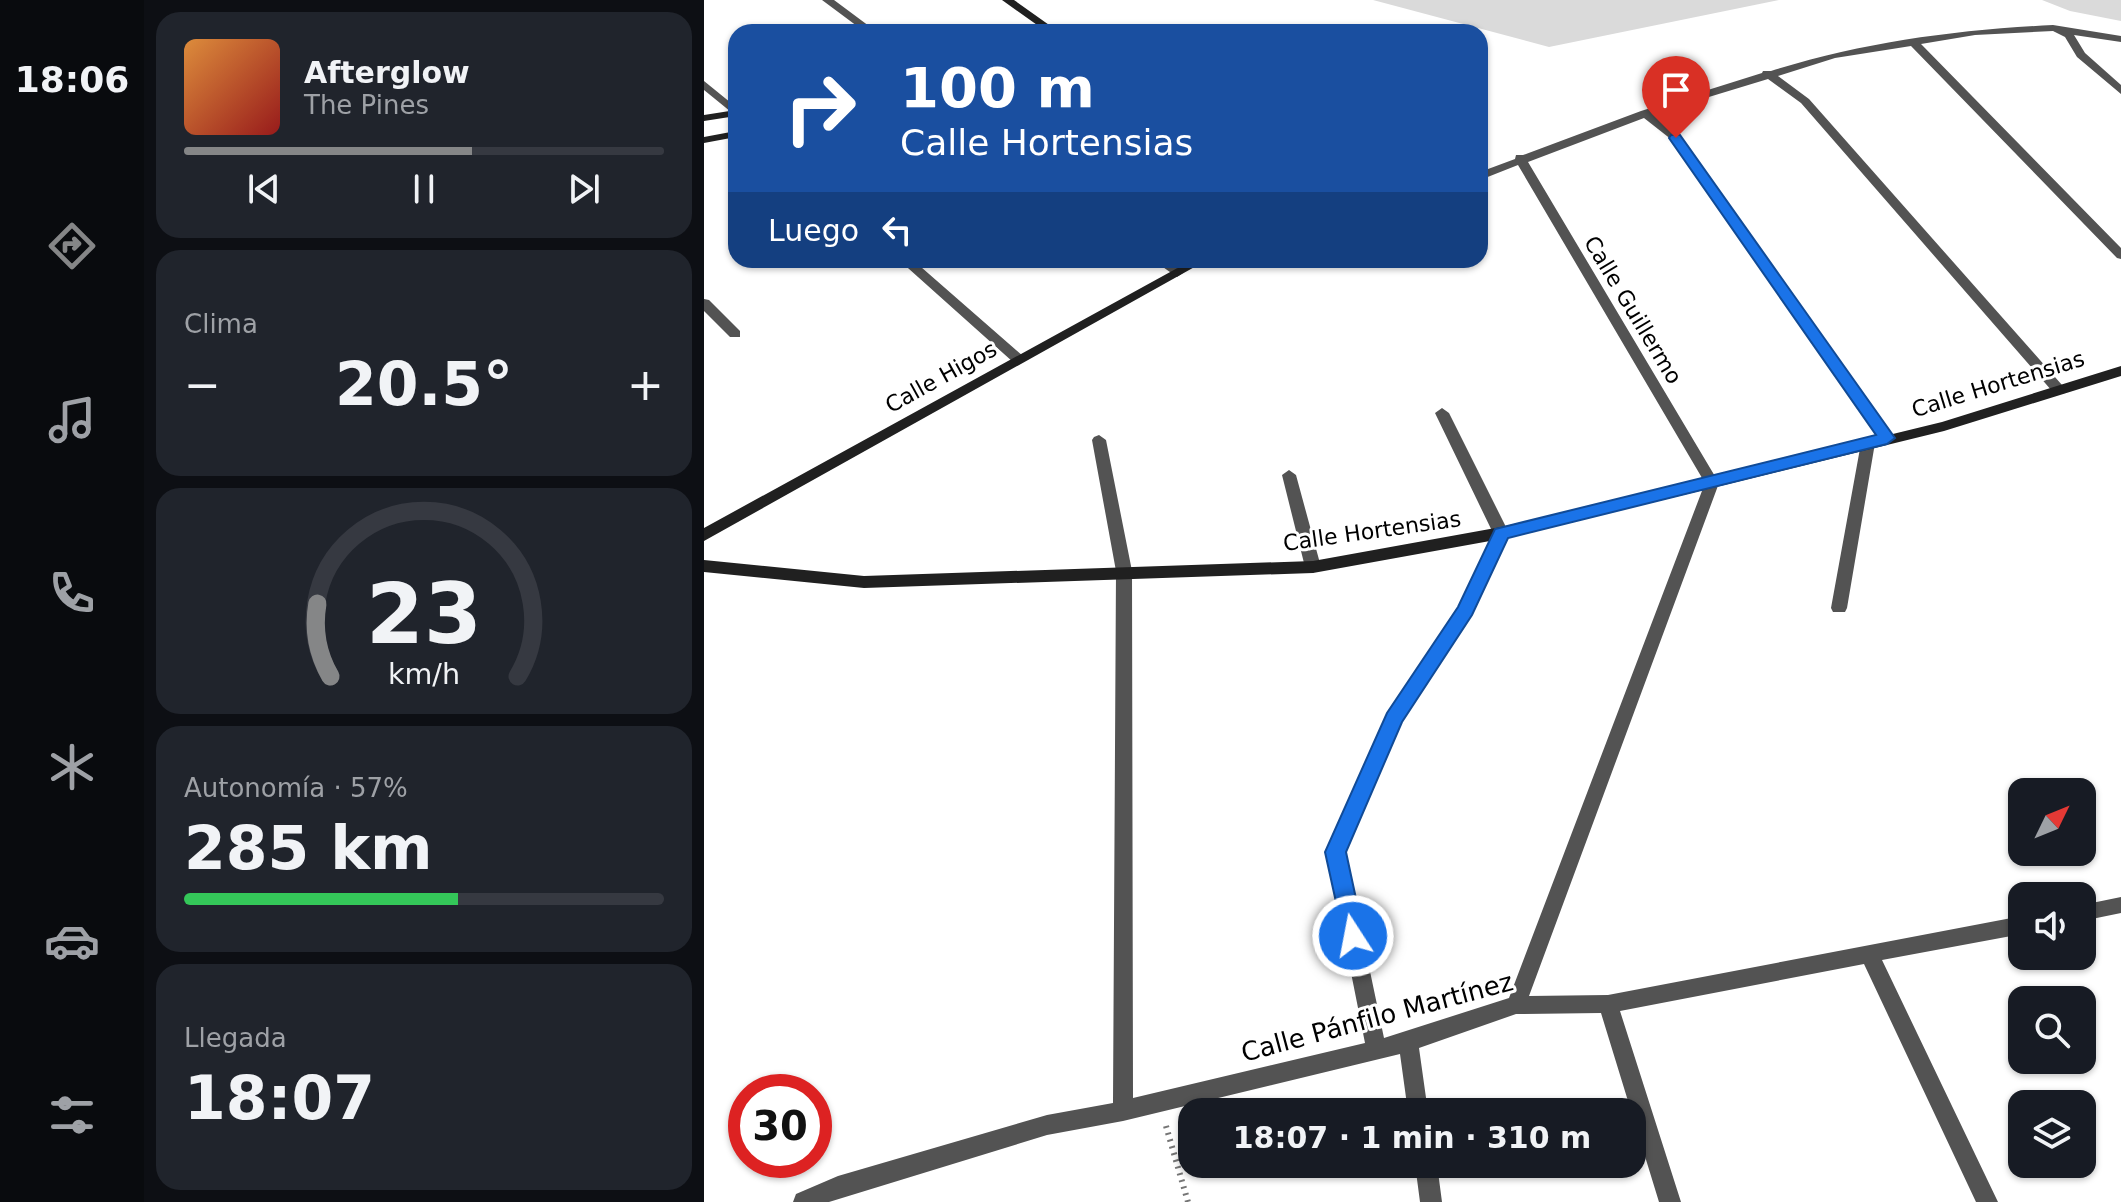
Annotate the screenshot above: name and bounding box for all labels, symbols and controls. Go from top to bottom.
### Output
text: Afterglow [304,55,470,90]
text: 100 m [900,55,1095,120]
icon: right [768,56,872,160]
pin [1642,56,1710,138]
text: 18:06 [15,59,129,100]
icon: arrive [1654,68,1698,112]
text: The Pines [304,90,429,120]
text: Calle Hortensias [900,122,1193,163]
icon: previous [242,167,286,211]
icon: pause [402,167,446,211]
icon: next [562,167,606,211]
icon: left [875,208,919,252]
text: Luego [768,213,859,248]
icon: directions [44,218,100,274]
street label: Calle Guillermo [1579,232,1687,388]
text: Clima [184,309,258,339]
street label: Calle Higos [881,336,1001,418]
street label: Calle Hortensias [1909,346,2087,422]
text: 20.5° [335,349,513,419]
text: − [184,359,221,410]
text: + [627,359,664,410]
icon: music [44,392,100,448]
street label: Calle Hortensias [1281,506,1463,556]
icon: phone [44,565,100,621]
text: 23 [366,566,482,663]
text: km/h [388,657,460,691]
icon: climate [44,739,100,795]
text: Autonomía · 57% [184,773,408,803]
north arrow [2008,778,2096,866]
map controls [2008,778,2096,1178]
text: 285 km [184,813,433,883]
button: sound [2008,882,2096,970]
position arrow [1311,894,1395,978]
icon: car [44,913,100,969]
street label: Calle Pánfilo Martínez [1238,966,1516,1068]
button: search [2008,986,2096,1074]
text: Llegada [184,1023,287,1053]
text: 18:07 [184,1063,375,1133]
speed limit sign: 30 [728,1074,832,1178]
icon: filters [44,1087,100,1143]
button: layers [2008,1090,2096,1178]
text: 18:07 · 1 min · 310 m [1233,1120,1591,1155]

